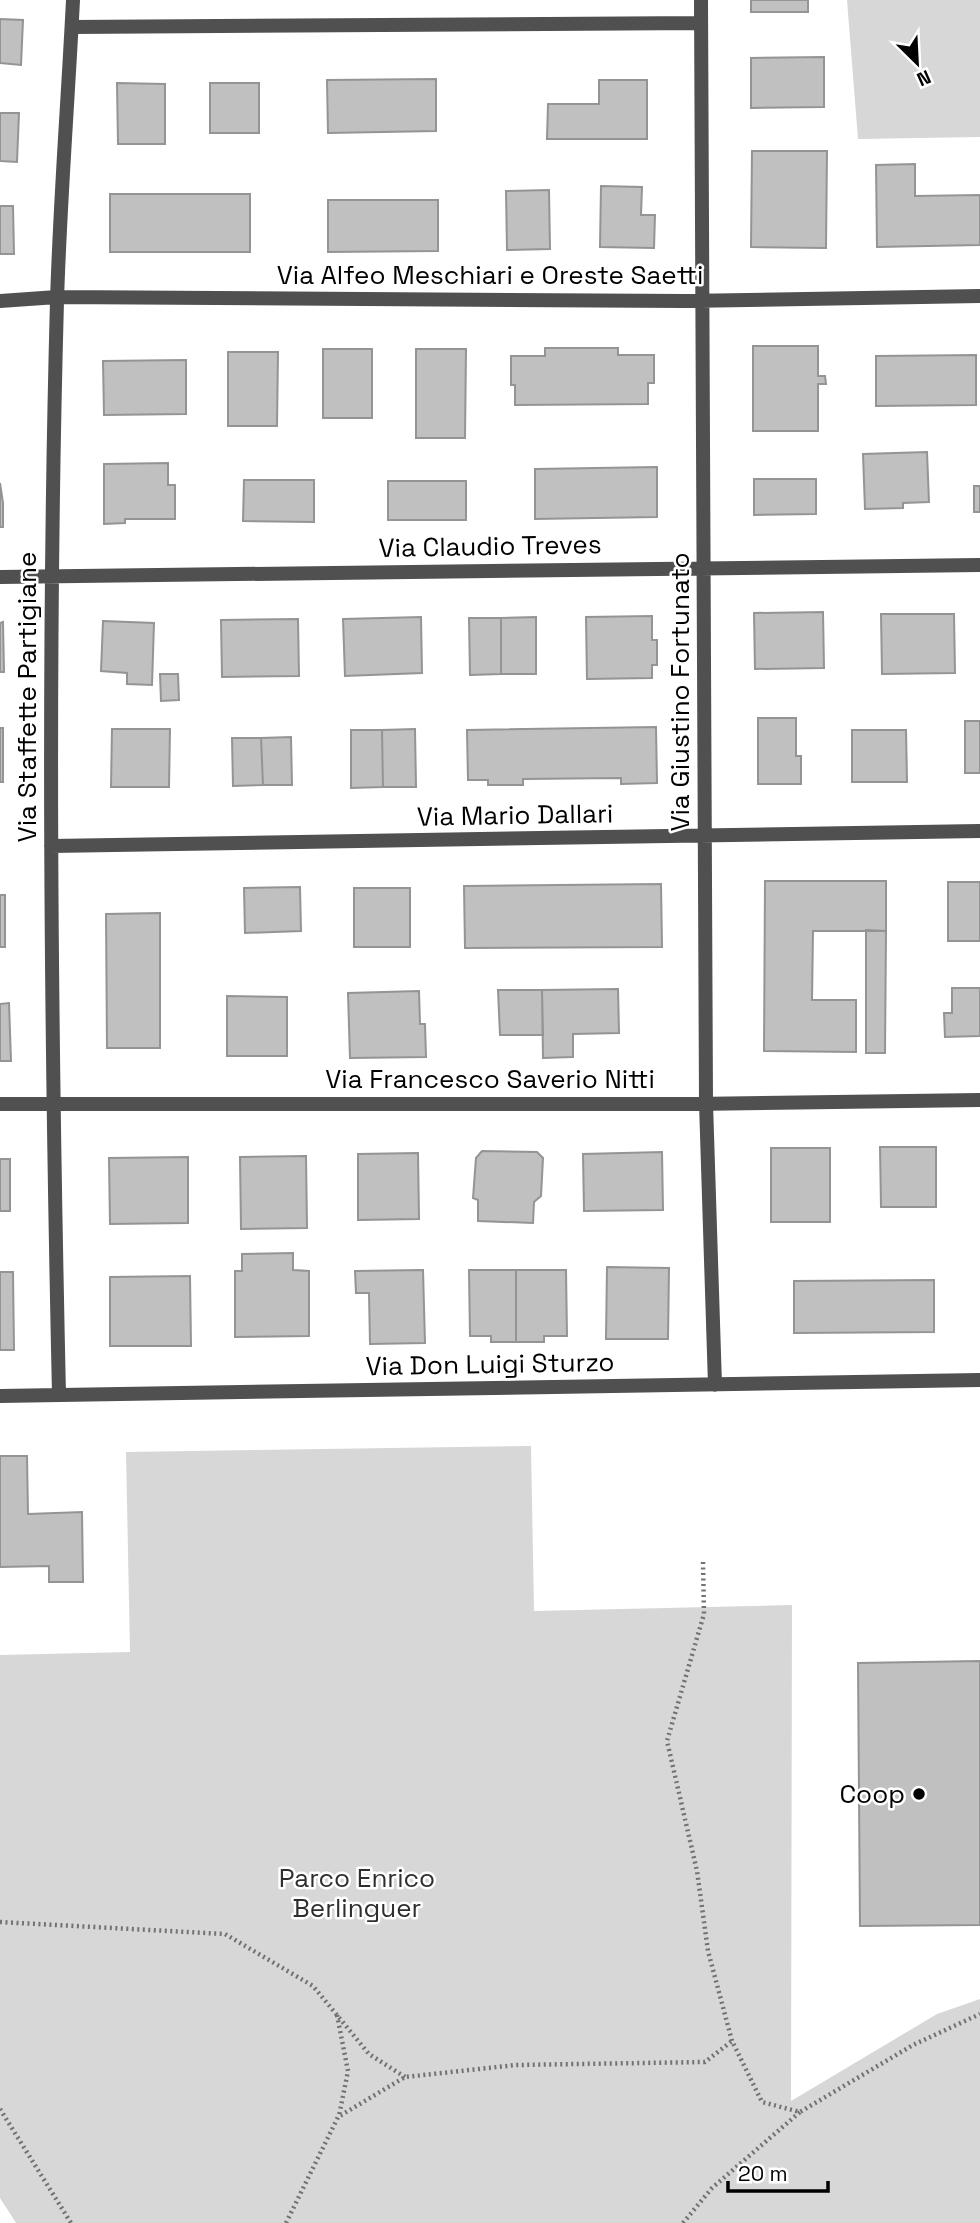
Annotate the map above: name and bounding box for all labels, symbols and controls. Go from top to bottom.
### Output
north arrow [882,28,952,98]
text: N [913,64,935,92]
street label: Via Alfeo Meschiari e Oreste Saetti [277,258,703,292]
street label: Via Claudio Treves [378,527,602,565]
street label: Via Staffette Partigiane [10,552,44,842]
street label: Via Giustino Fortunato [663,552,697,832]
street label: Via Mario Dallari [416,796,614,834]
street label: Via Francesco Saverio Nitti [325,1062,655,1096]
street label: Via Don Luigi Sturzo [365,1345,615,1383]
place label: Coop [839,1777,905,1811]
marker: Coop [911,1786,927,1802]
park label: Parco Enrico Berlinguer [279,1861,435,1925]
scale bar [728,2150,828,2194]
text: 20 m [738,2160,788,2187]

